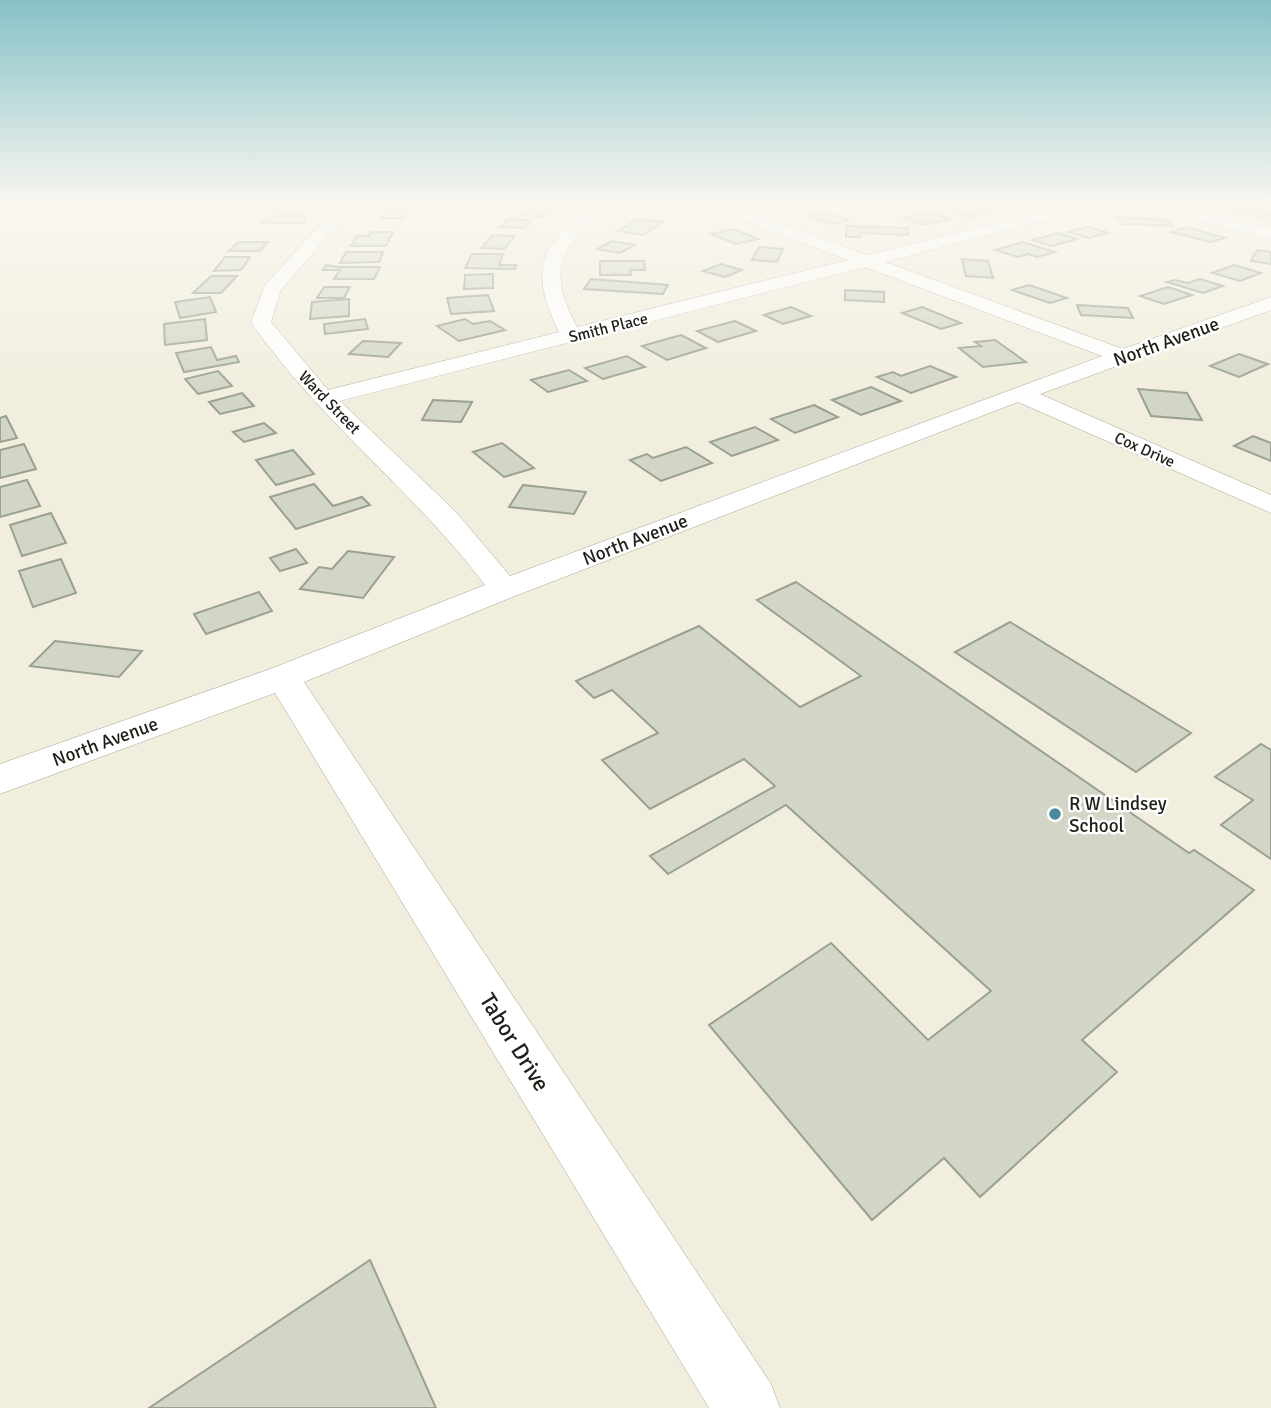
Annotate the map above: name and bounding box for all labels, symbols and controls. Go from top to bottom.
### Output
street label: Smith Place [567,308,650,347]
street label: North Avenue [1110,312,1223,372]
street label: Ward Street [294,367,365,439]
street label: Cox Drive [1111,428,1178,472]
street label: North Avenue [579,509,691,571]
street label: North Avenue [49,712,162,772]
place label: R W Lindsey School [1069,792,1167,838]
marker: R W Lindsey School [1047,806,1063,822]
street label: Tabor Drive [473,988,556,1097]

